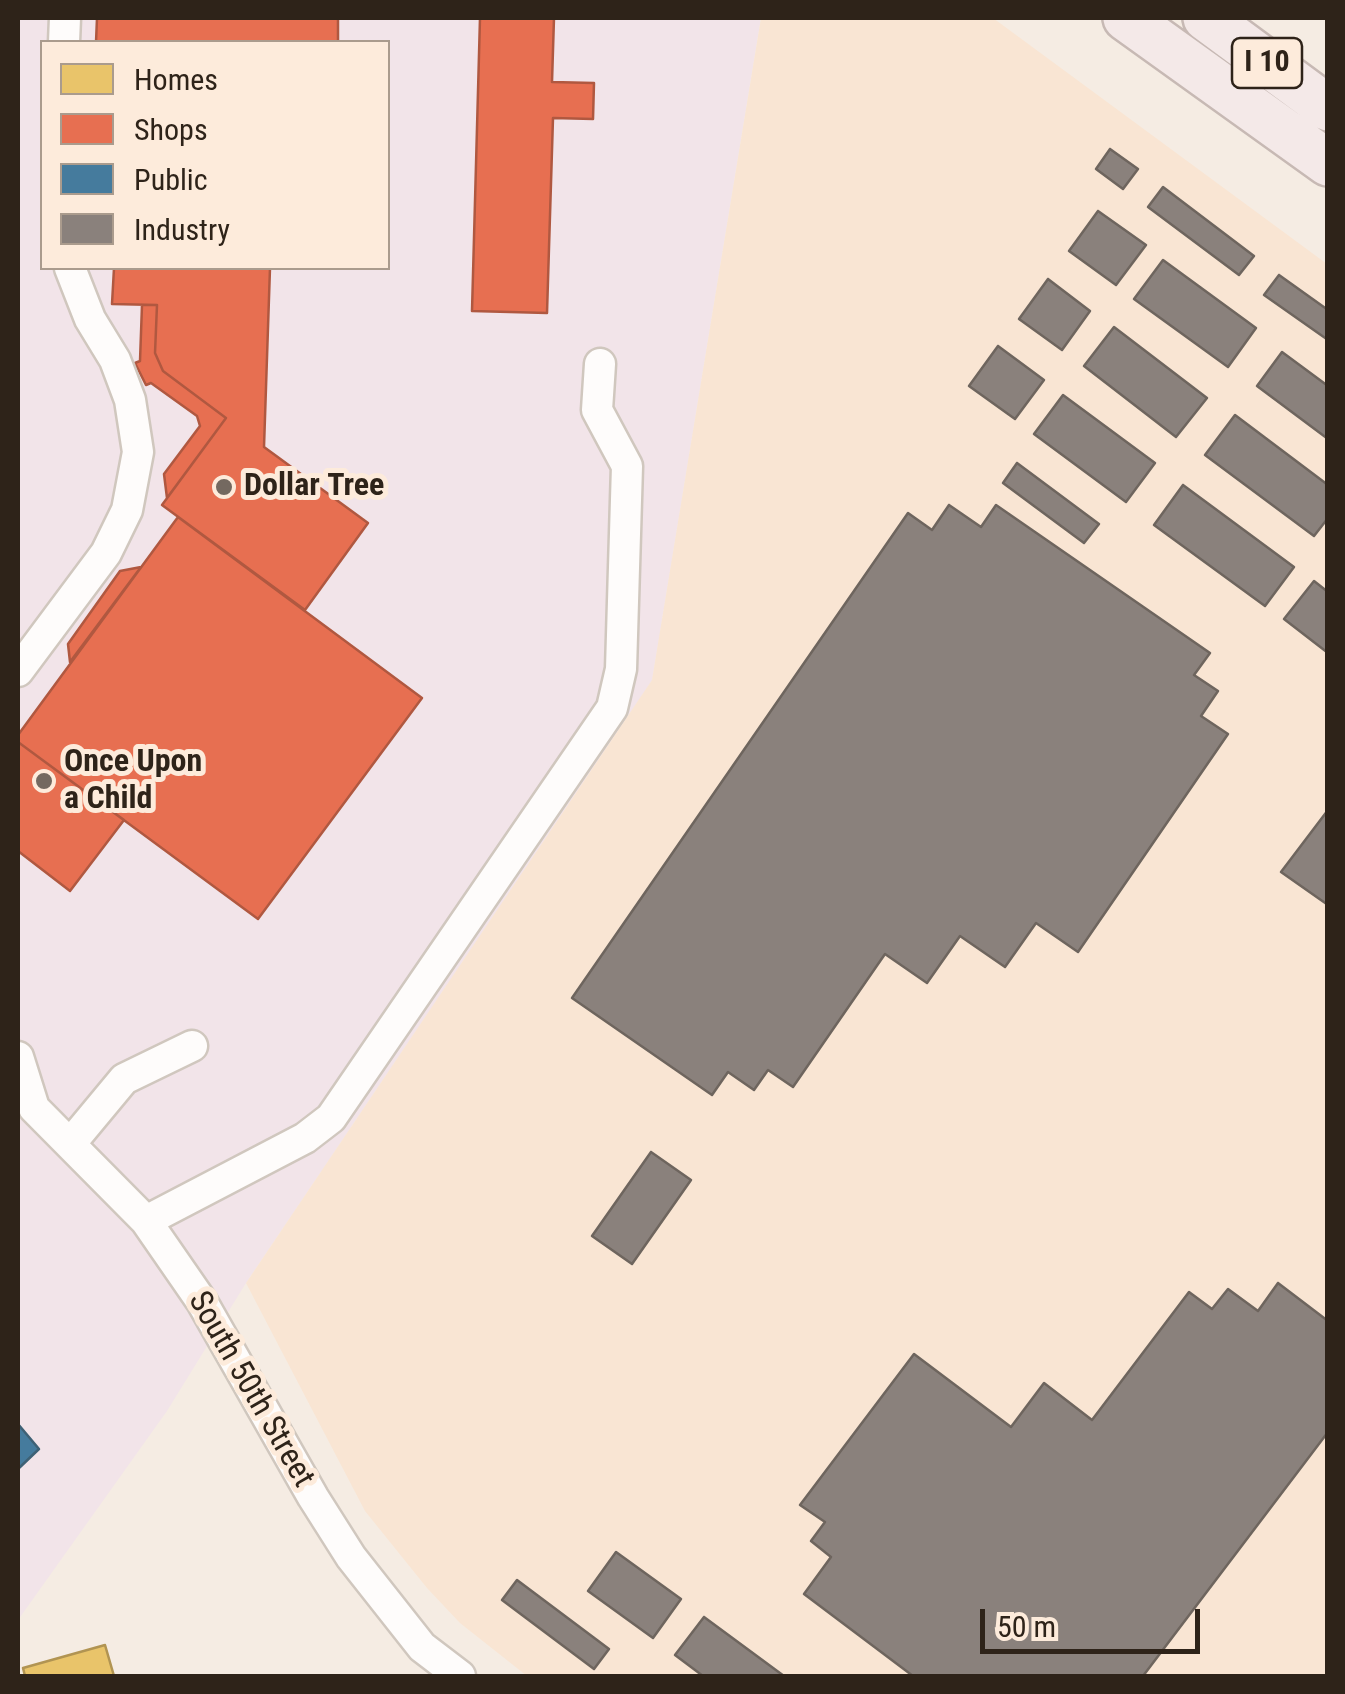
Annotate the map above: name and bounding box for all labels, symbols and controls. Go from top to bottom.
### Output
road number: I 10 [1232,38,1302,88]
legend [40,40,390,270]
text: Homes [134,62,218,97]
text: Shops [134,112,208,147]
text: Public [134,162,208,197]
text: Industry [134,212,230,247]
place label: Dollar Tree [244,468,384,506]
marker: Dollar Tree [213,476,235,498]
place label: Once Upon a Child [64,744,202,819]
marker: Once Upon a Child [33,770,55,792]
street label: South 50th Street [179,1285,321,1495]
scale bar [985,1589,1205,1651]
text: 50 m [997,1609,1056,1644]

